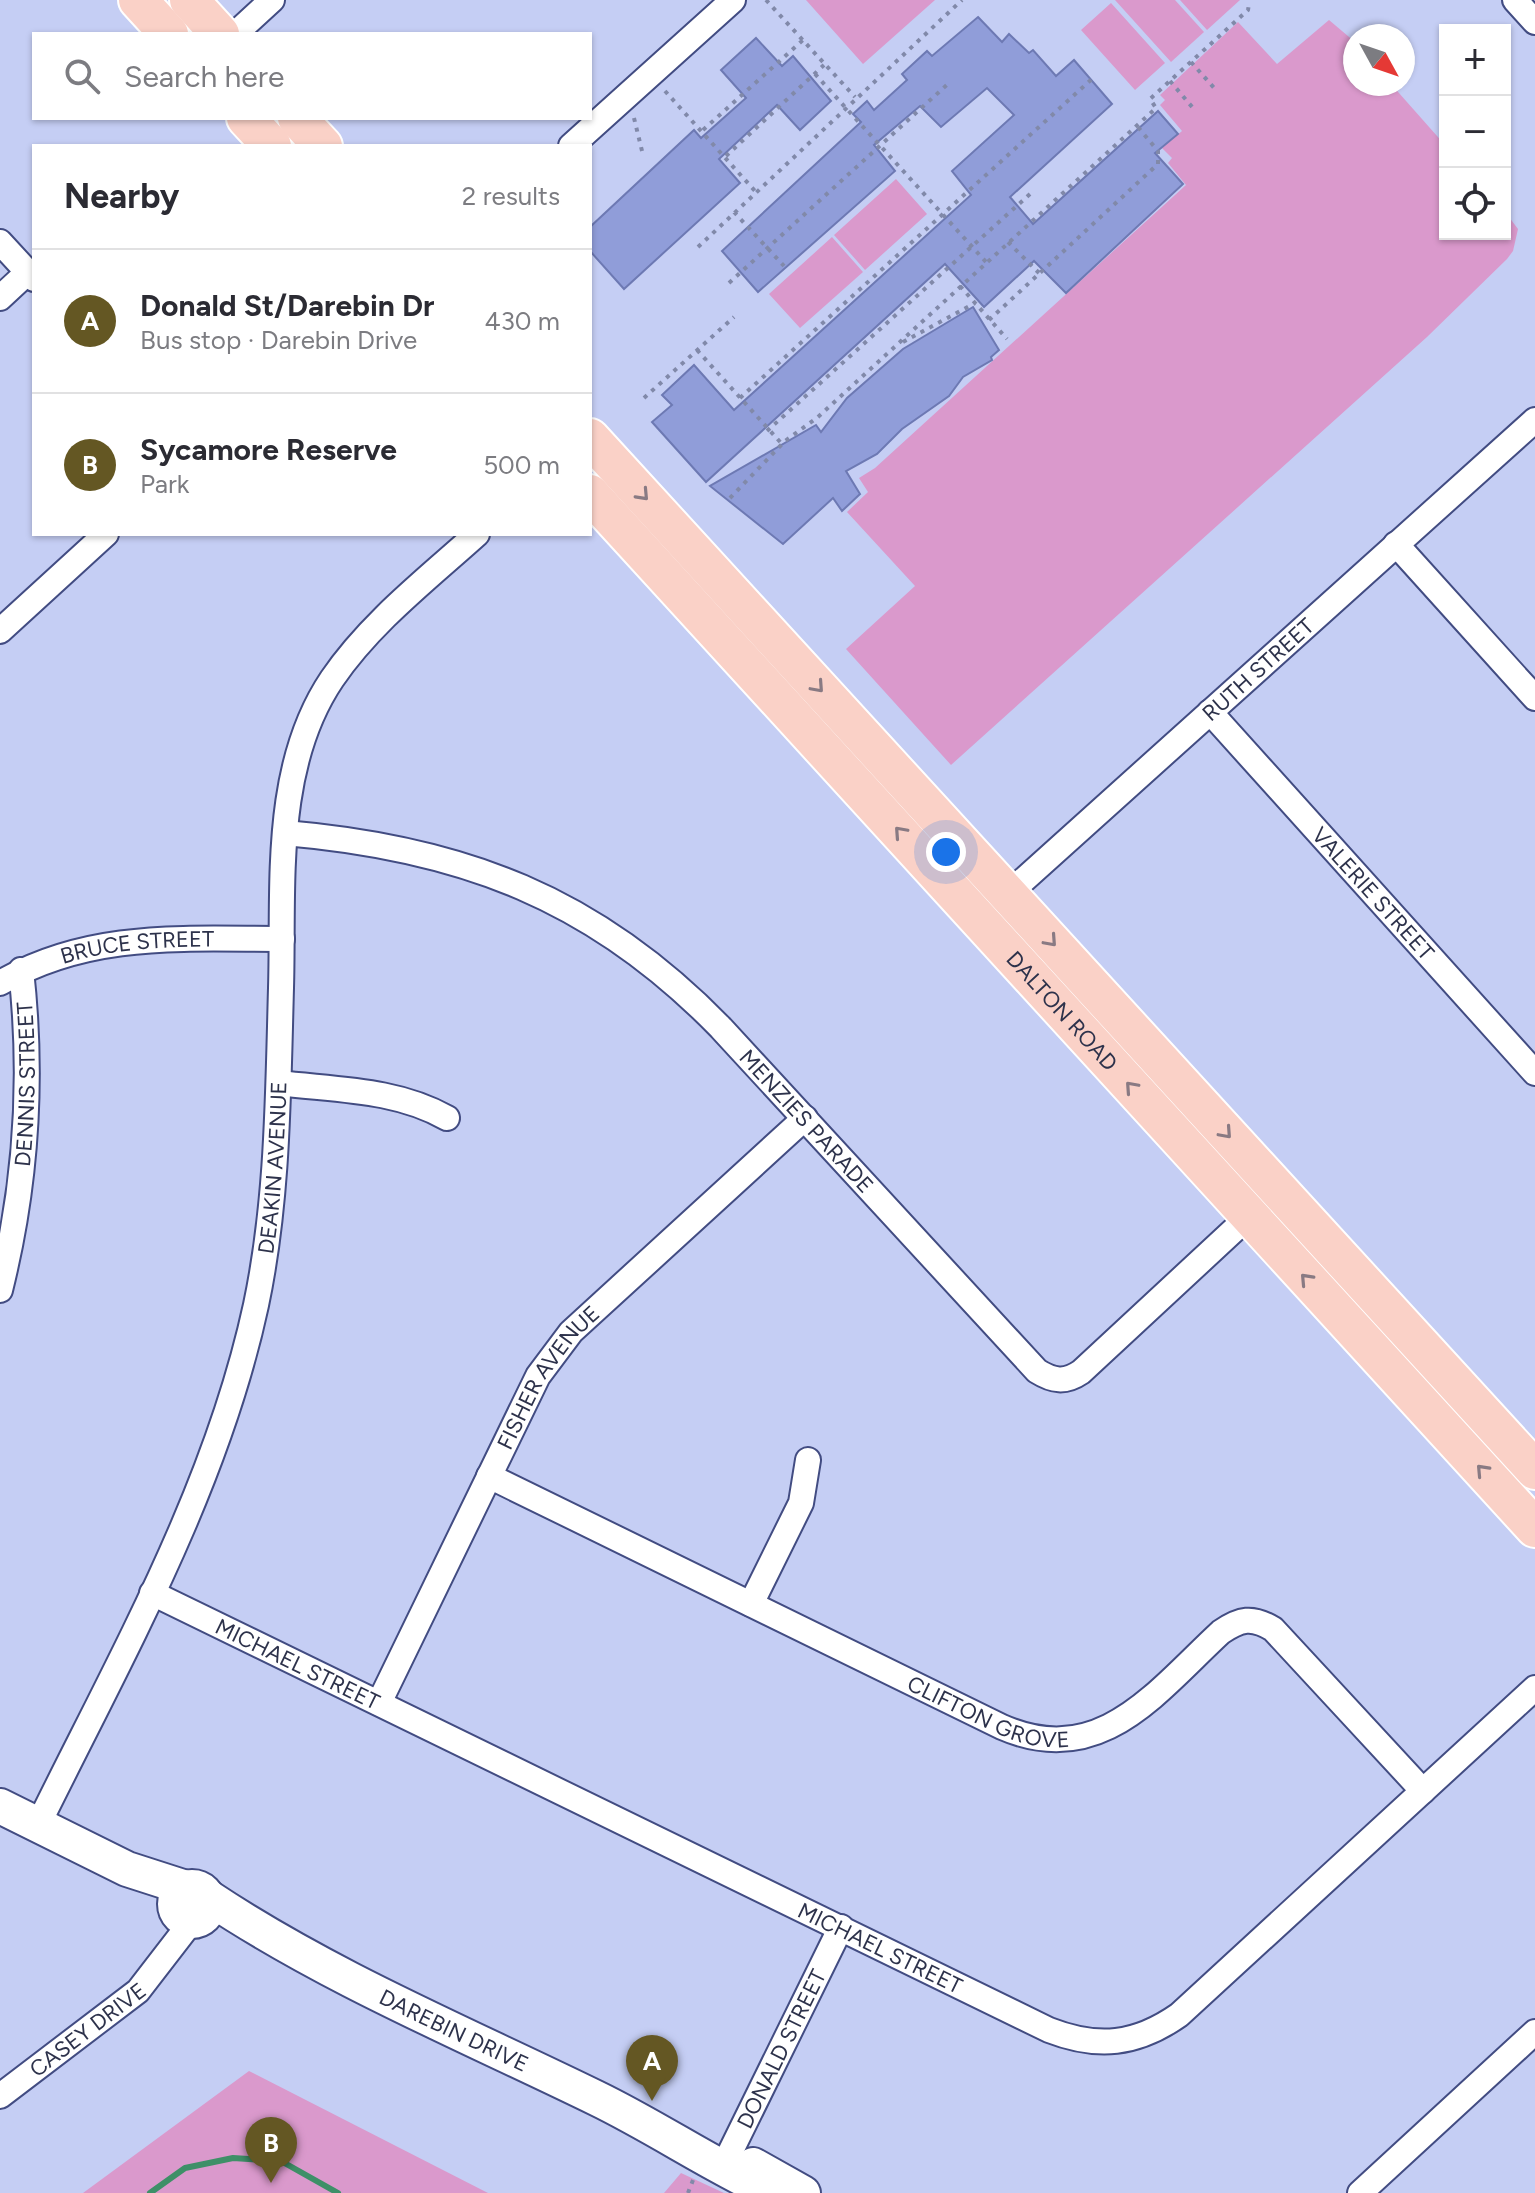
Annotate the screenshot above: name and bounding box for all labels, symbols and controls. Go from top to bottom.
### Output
north arrow [1343,24,1415,96]
map controls [1439,24,1511,240]
button: + [1439,24,1511,96]
search box [32,32,592,120]
icon: search [60,54,104,98]
text: Search here [124,58,284,95]
button: − [1439,96,1511,168]
button: locate [1439,168,1511,240]
text: Nearby [64,176,179,217]
text: 2 results [462,180,560,212]
text: Donald St/Darebin Dr [140,287,434,324]
text: A [81,305,99,337]
text: 430 m [484,305,560,337]
text: Bus stop · Darebin Drive [140,324,417,356]
text: Sycamore Reserve [140,431,397,468]
text: B [82,449,98,481]
text: 500 m [483,449,560,481]
text: Park [140,468,189,500]
one-way arrow [633,486,647,501]
street label: RUTH STREET [1196,612,1319,726]
one-way arrow [809,678,824,692]
street label: VALERIE STREET [1306,821,1440,965]
one-way arrow [895,827,909,842]
your location [926,832,966,872]
street label: BRUCE STREET [57,925,214,969]
one-way arrow [1041,932,1056,946]
street label: DALTON ROAD [1001,945,1124,1076]
street label: DENNIS STREET [8,1001,40,1168]
street label: MENZIES PARADE [734,1044,879,1198]
street label: DEAKIN AVENUE [252,1081,292,1256]
one-way arrow [1125,1082,1140,1096]
one-way arrow [1217,1123,1231,1138]
one-way arrow [1301,1274,1315,1289]
street label: FISHER AVENUE [491,1299,605,1454]
one-way arrow [1478,1465,1492,1480]
street label: MICHAEL STREET [211,1613,384,1715]
street label: CLIFTON GROVE [903,1669,1070,1753]
street label: MICHAEL STREET [794,1896,967,1999]
street label: DONALD STREET [731,1965,832,2133]
street label: CASEY DRIVE [24,1976,151,2082]
street label: DAREBIN DRIVE [375,1983,533,2077]
pin: A [626,2035,678,2101]
pin: B [245,2117,297,2183]

